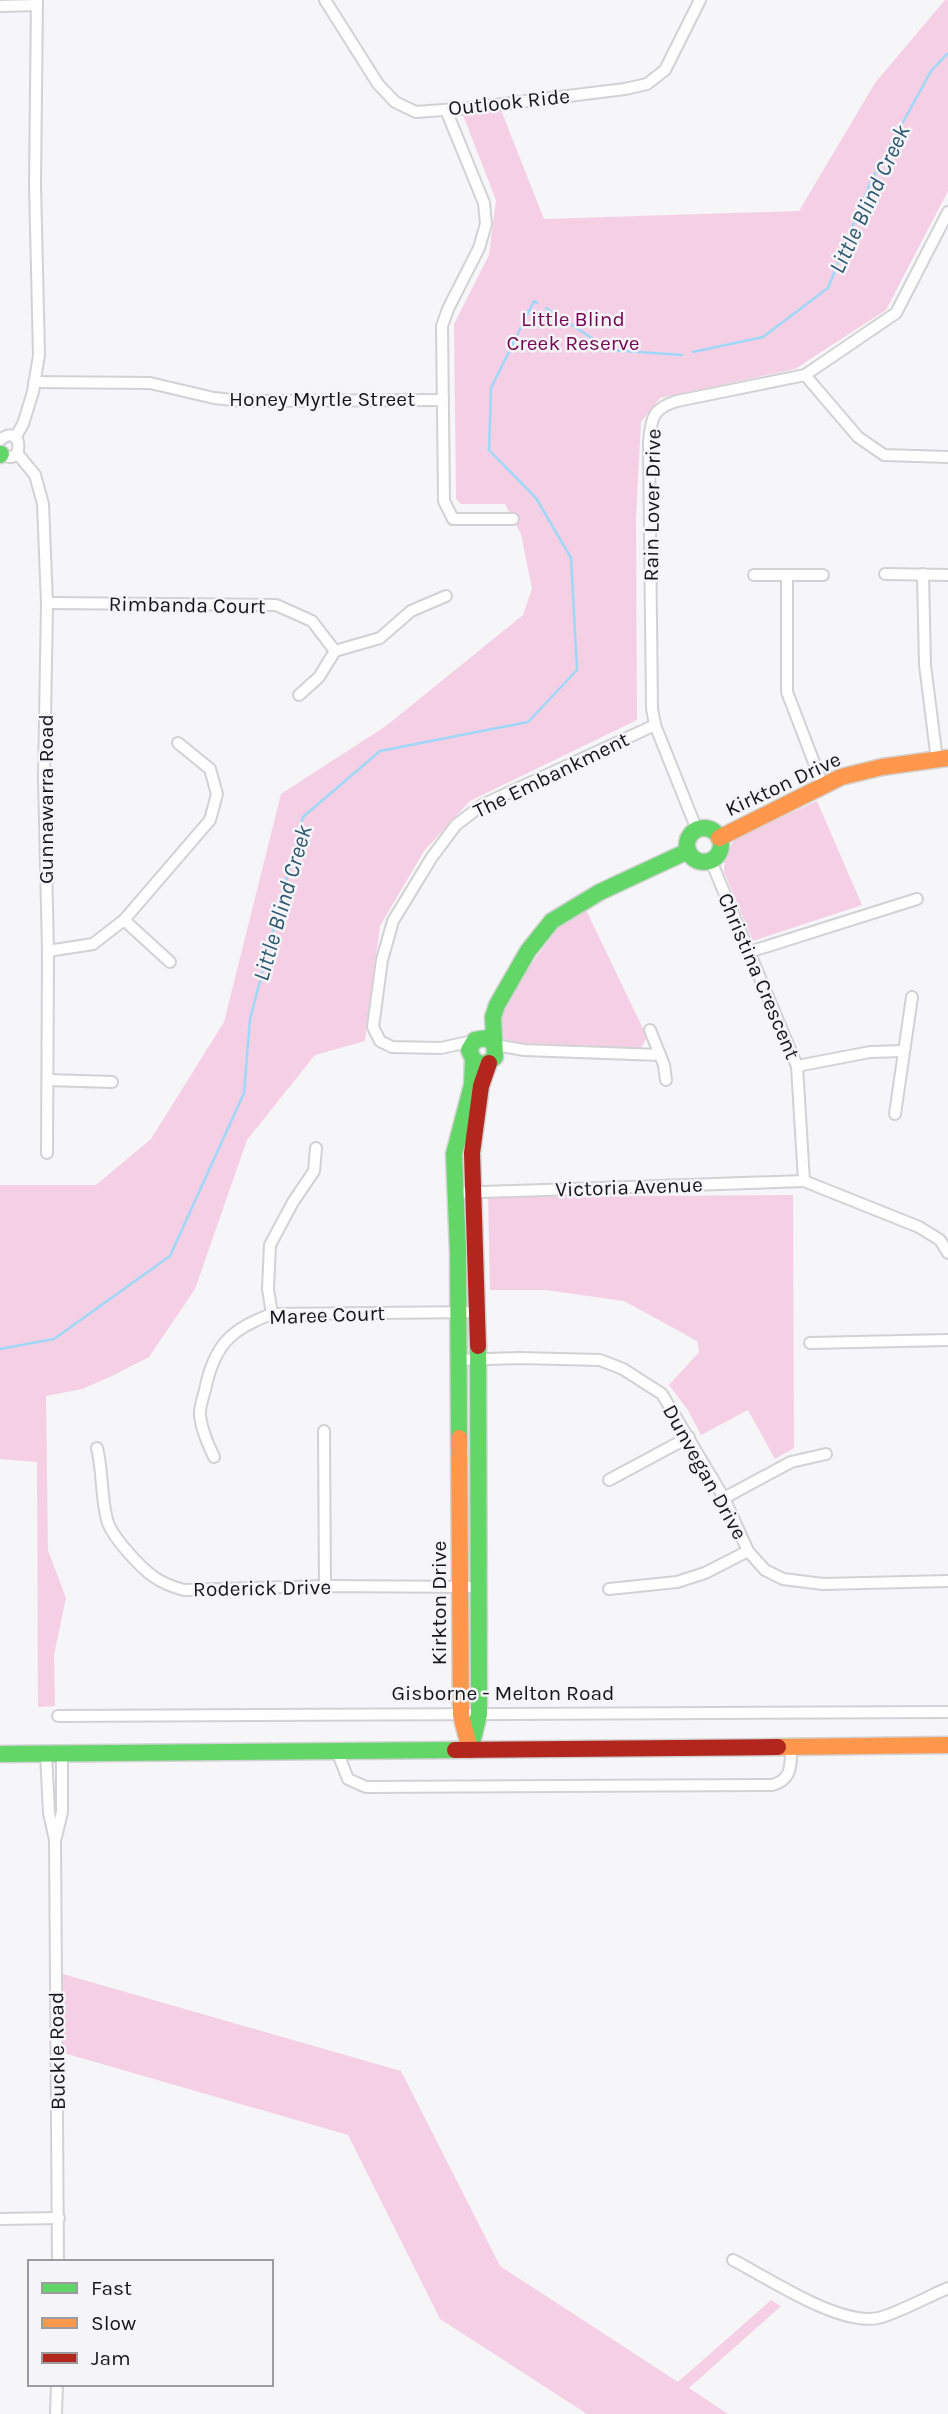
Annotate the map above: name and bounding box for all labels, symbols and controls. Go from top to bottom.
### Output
street label: Outlook Ride [447,84,571,120]
water label: Little Blind Creek [823,120,916,278]
park label: Little Blind Creek Reserve [506,307,640,355]
street label: Honey Myrtle Street [229,387,415,411]
street label: Rain Lover Drive [639,428,665,582]
street label: Rimbanda Court [108,592,266,618]
street label: Gunnawarra Road [34,714,58,884]
street label: The Embankment [469,727,633,823]
street label: Kirkton Drive [721,747,845,821]
water label: Little Blind Creek [247,822,318,984]
street label: Christina Crescent [713,889,805,1063]
street label: Victoria Avenue [555,1172,703,1202]
street label: Maree Court [269,1301,386,1329]
street label: Dunvegan Drive [658,1400,752,1544]
street label: Kirkton Drive [427,1541,451,1665]
street label: Roderick Drive [193,1575,331,1601]
street label: Gisborne - Melton Road [392,1681,614,1705]
street label: Buckle Road [44,1992,70,2110]
legend [28,2260,273,2386]
text: Fast [91,2276,132,2300]
text: Slow [91,2311,136,2335]
text: Jam [91,2346,131,2370]

